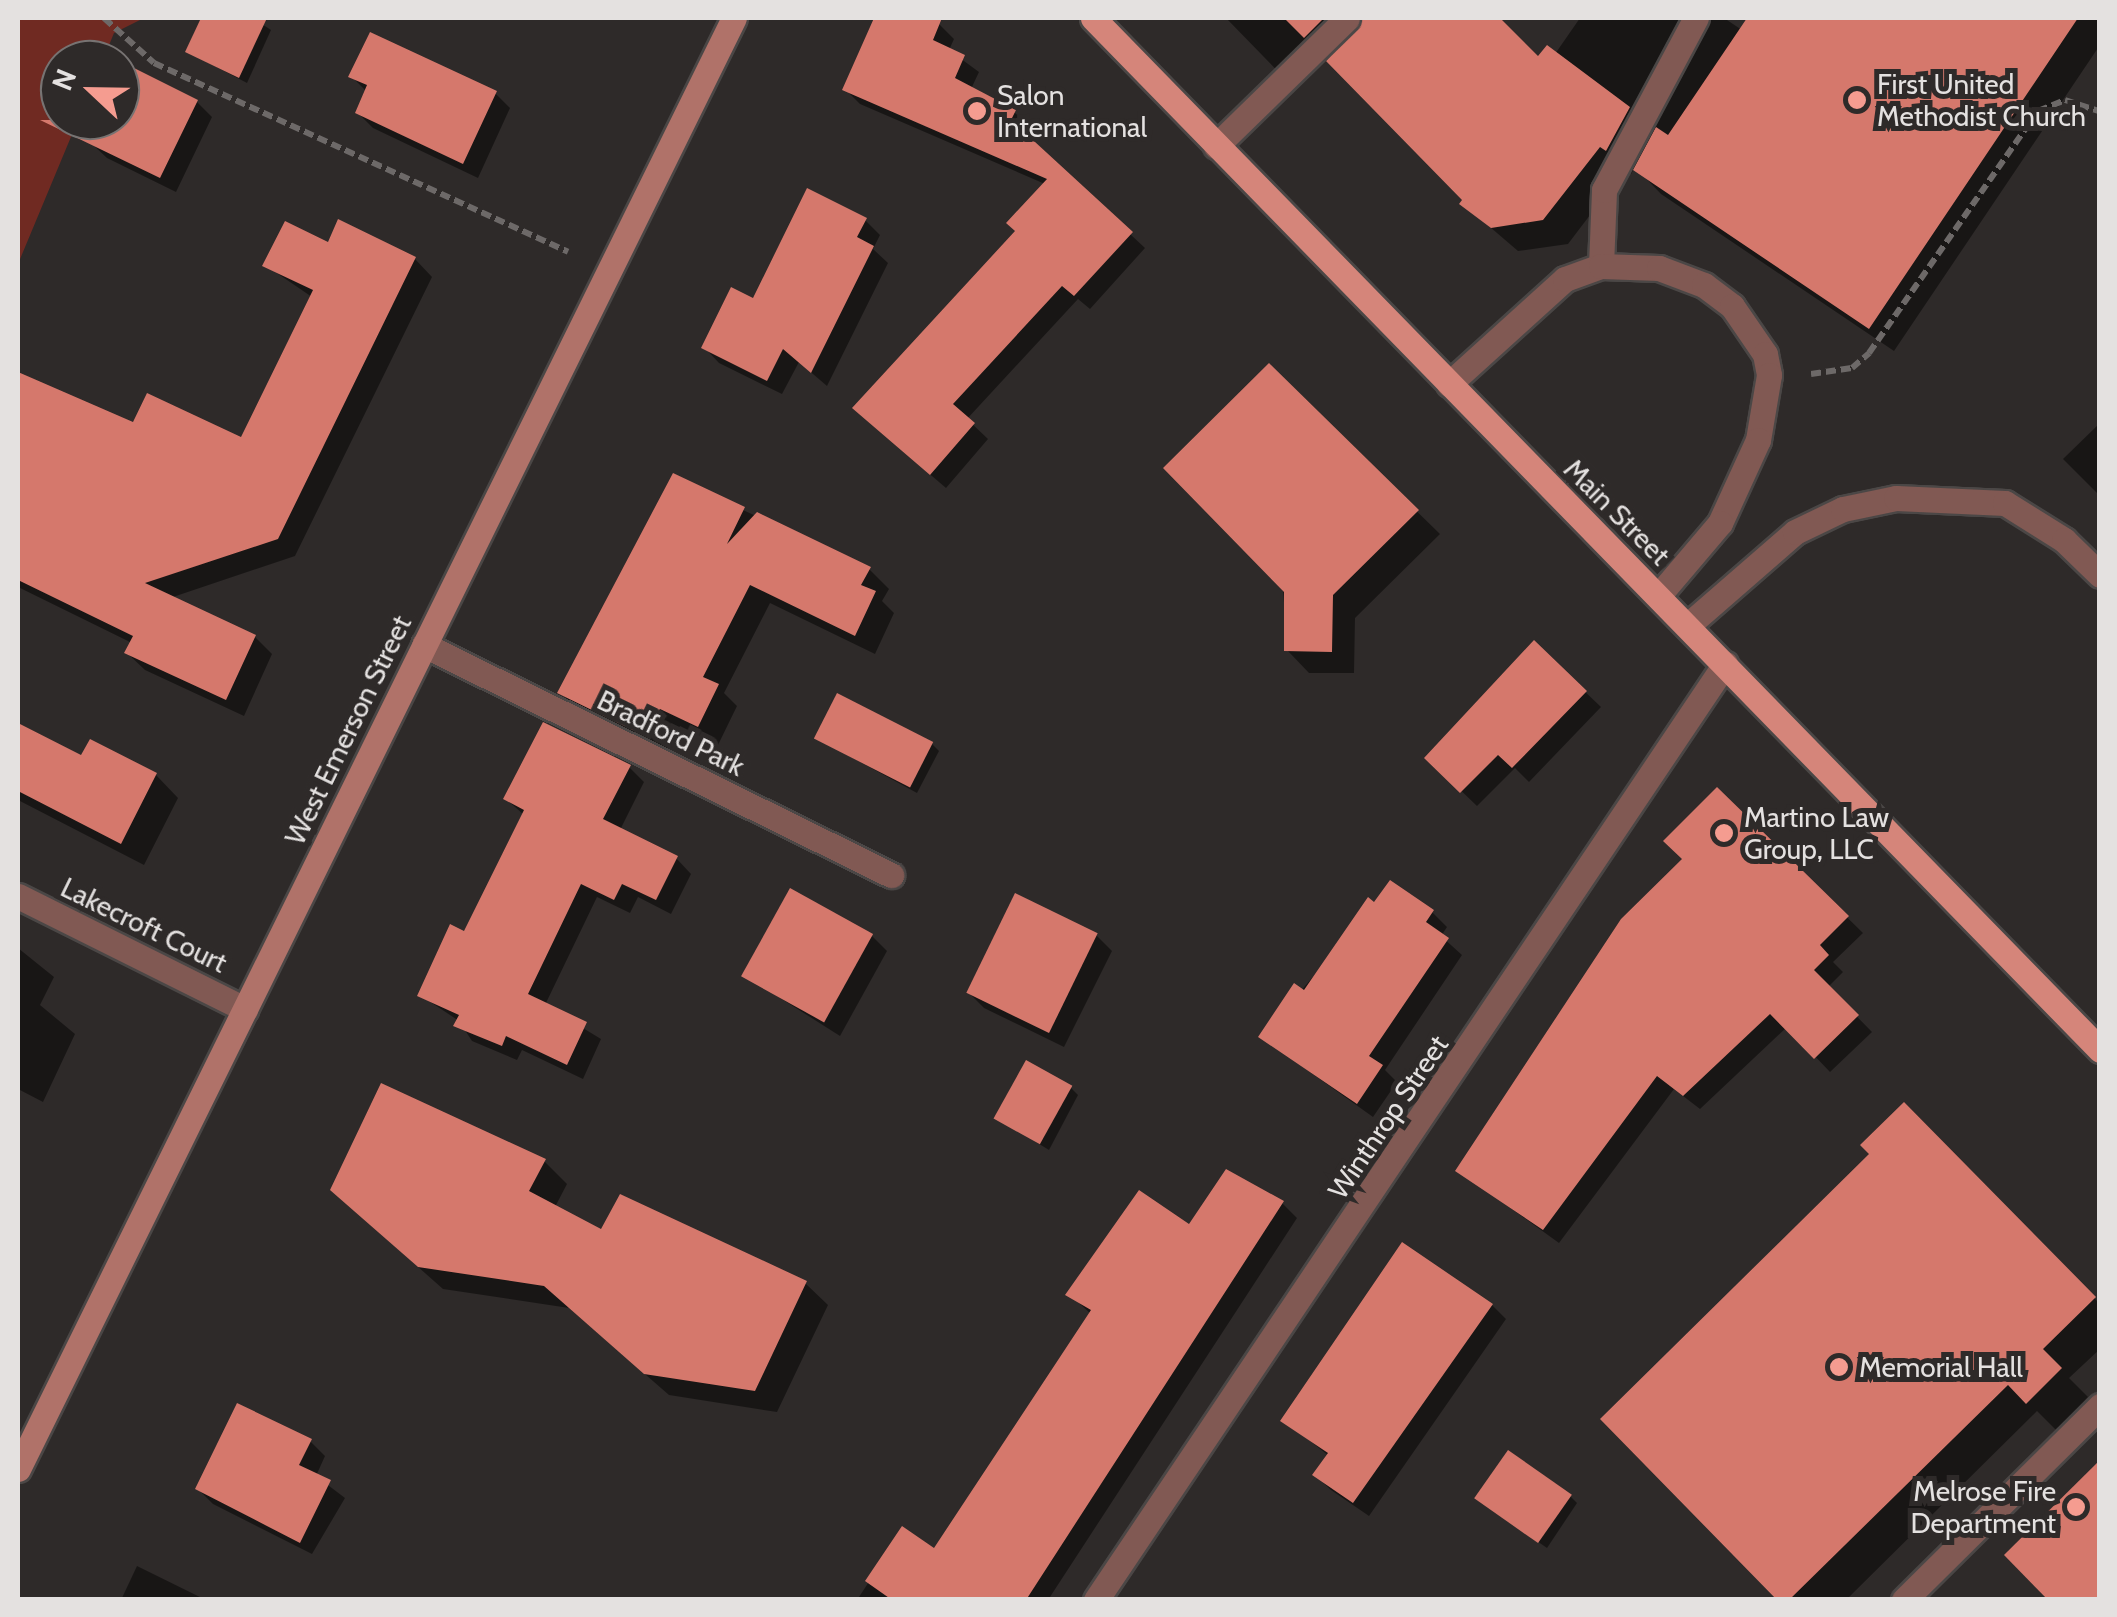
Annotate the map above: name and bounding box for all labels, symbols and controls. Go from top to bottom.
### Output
north arrow [40,40,140,140]
text: N [45,64,84,95]
place label: First United Methodist Church [1877,67,2086,133]
place label: Salon International [997,78,1147,144]
marker: First United Methodist Church [1846,89,1868,111]
marker: Salon International [966,100,988,122]
street label: Main Street [1557,452,1677,572]
street label: West Emerson Street [278,610,418,850]
street label: Bradford Park [592,683,750,783]
place label: Martino Law Group, LLC [1744,800,1889,866]
marker: Martino Law Group, LLC [1713,822,1735,844]
street label: Lakecroft Court [56,870,232,980]
street label: Winthrop Street [1321,1029,1455,1205]
place label: Memorial Hall [1859,1350,2023,1384]
marker: Memorial Hall [1828,1356,1850,1378]
place label: Melrose Fire Department [1910,1474,2056,1540]
marker: Melrose Fire Department [2065,1496,2087,1518]

